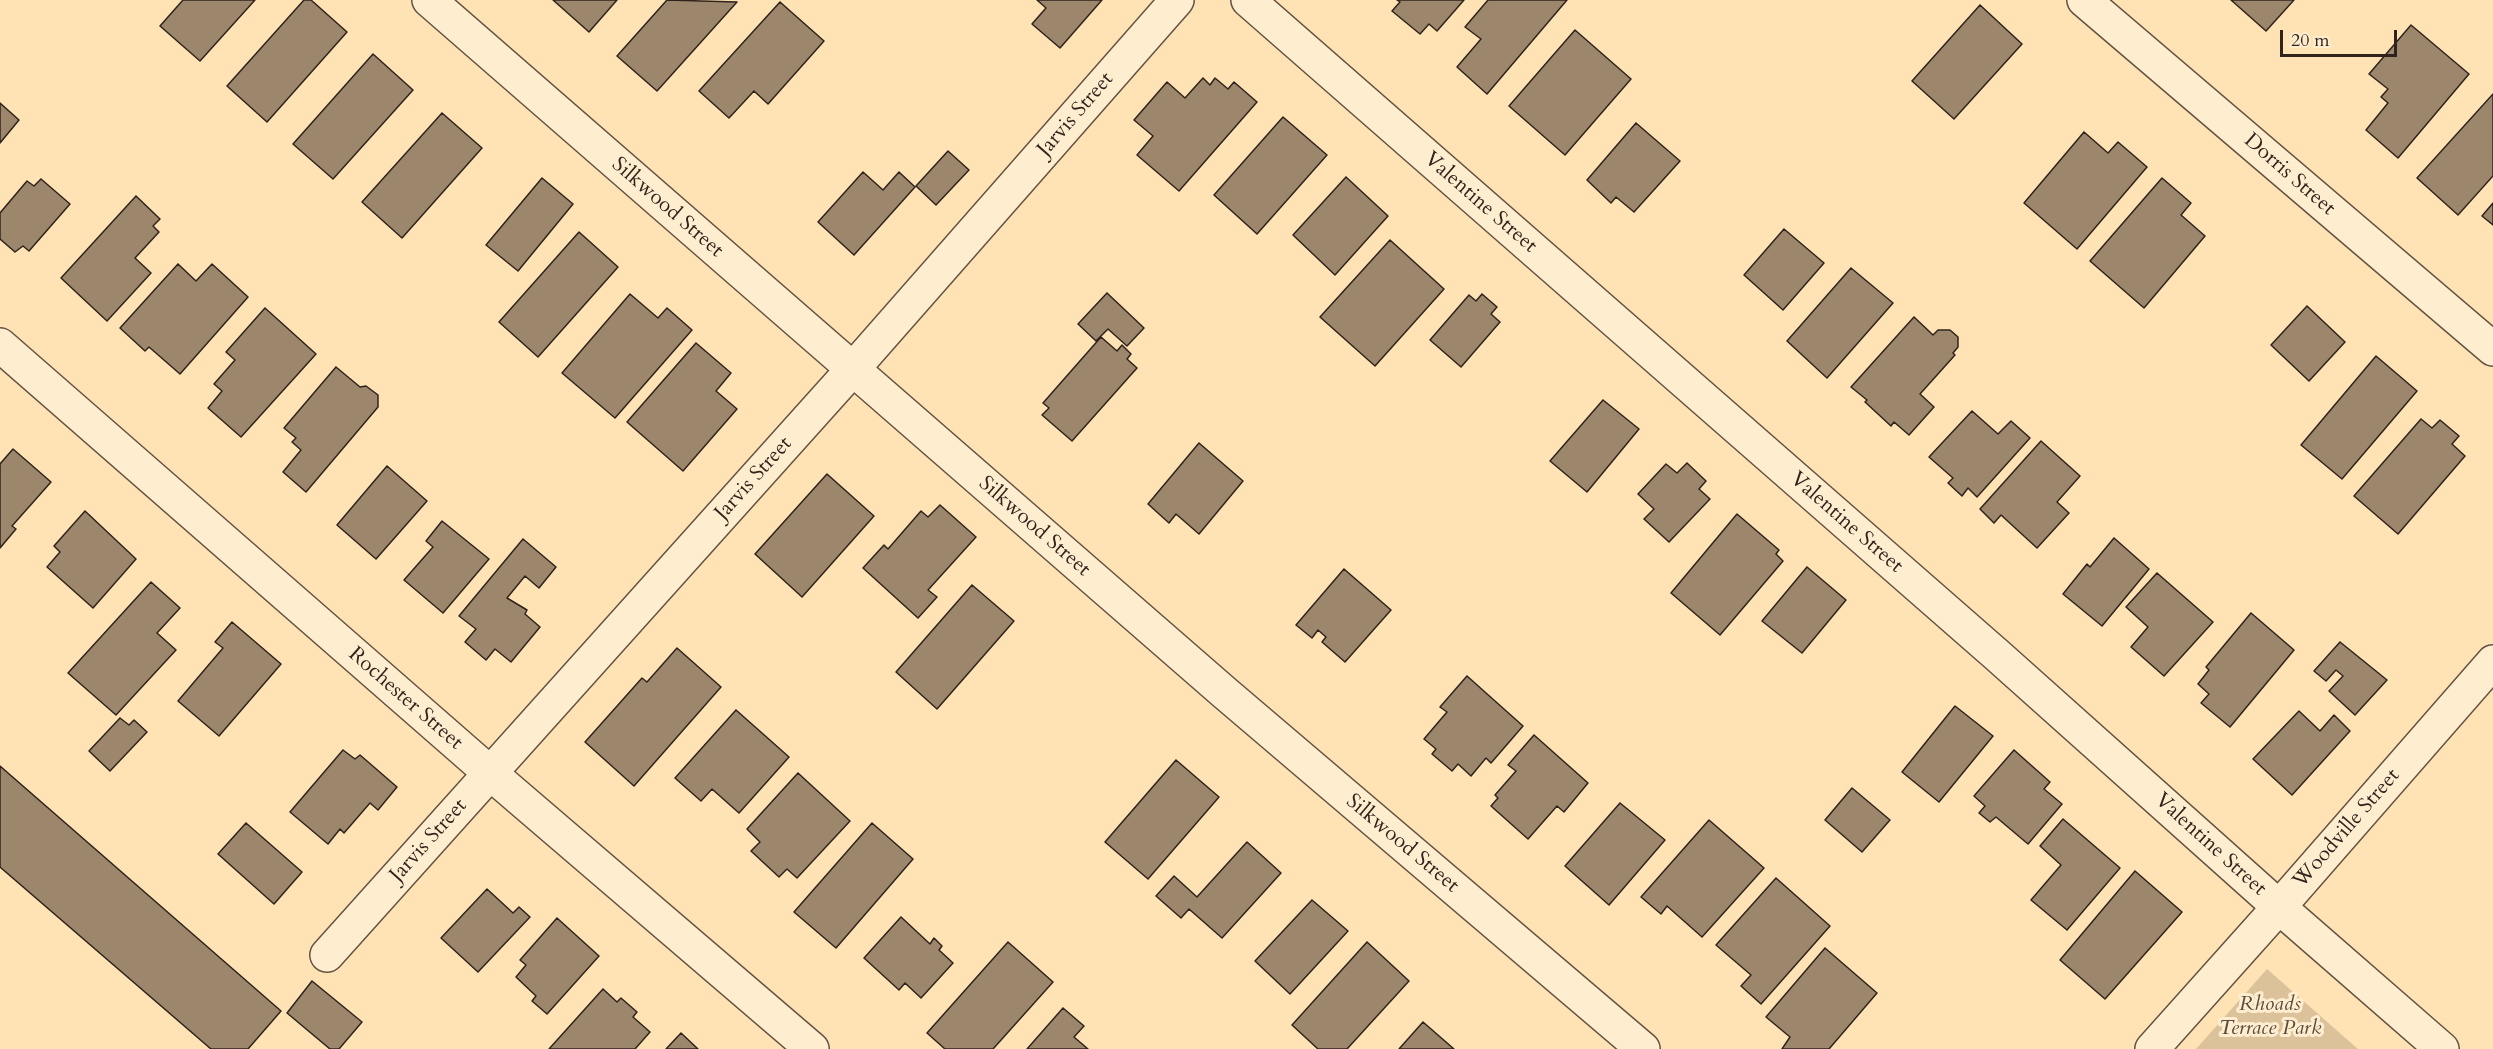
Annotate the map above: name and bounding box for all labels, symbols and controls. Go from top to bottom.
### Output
scale bar [2283,18,2400,56]
text: 20 m [2291,28,2330,53]
street label: Jarvis Street [1033,68,1119,162]
street label: Dorris Street [2238,128,2340,222]
street label: Valentine Street [1418,147,1542,259]
street label: Silkwood Street [606,153,728,263]
street label: Jarvis Street [710,432,798,526]
street label: Valentine Street [1784,467,1908,579]
street label: Silkwood Street [973,472,1095,582]
street label: Rochester Street [343,642,467,756]
street label: Woodville Street [2288,764,2406,894]
street label: Valentine Street [2149,788,2271,902]
street label: Silkwood Street [1340,789,1464,899]
street label: Jarvis Street [385,794,473,888]
park label: Rhoads Terrace Park [2219,992,2321,1042]

